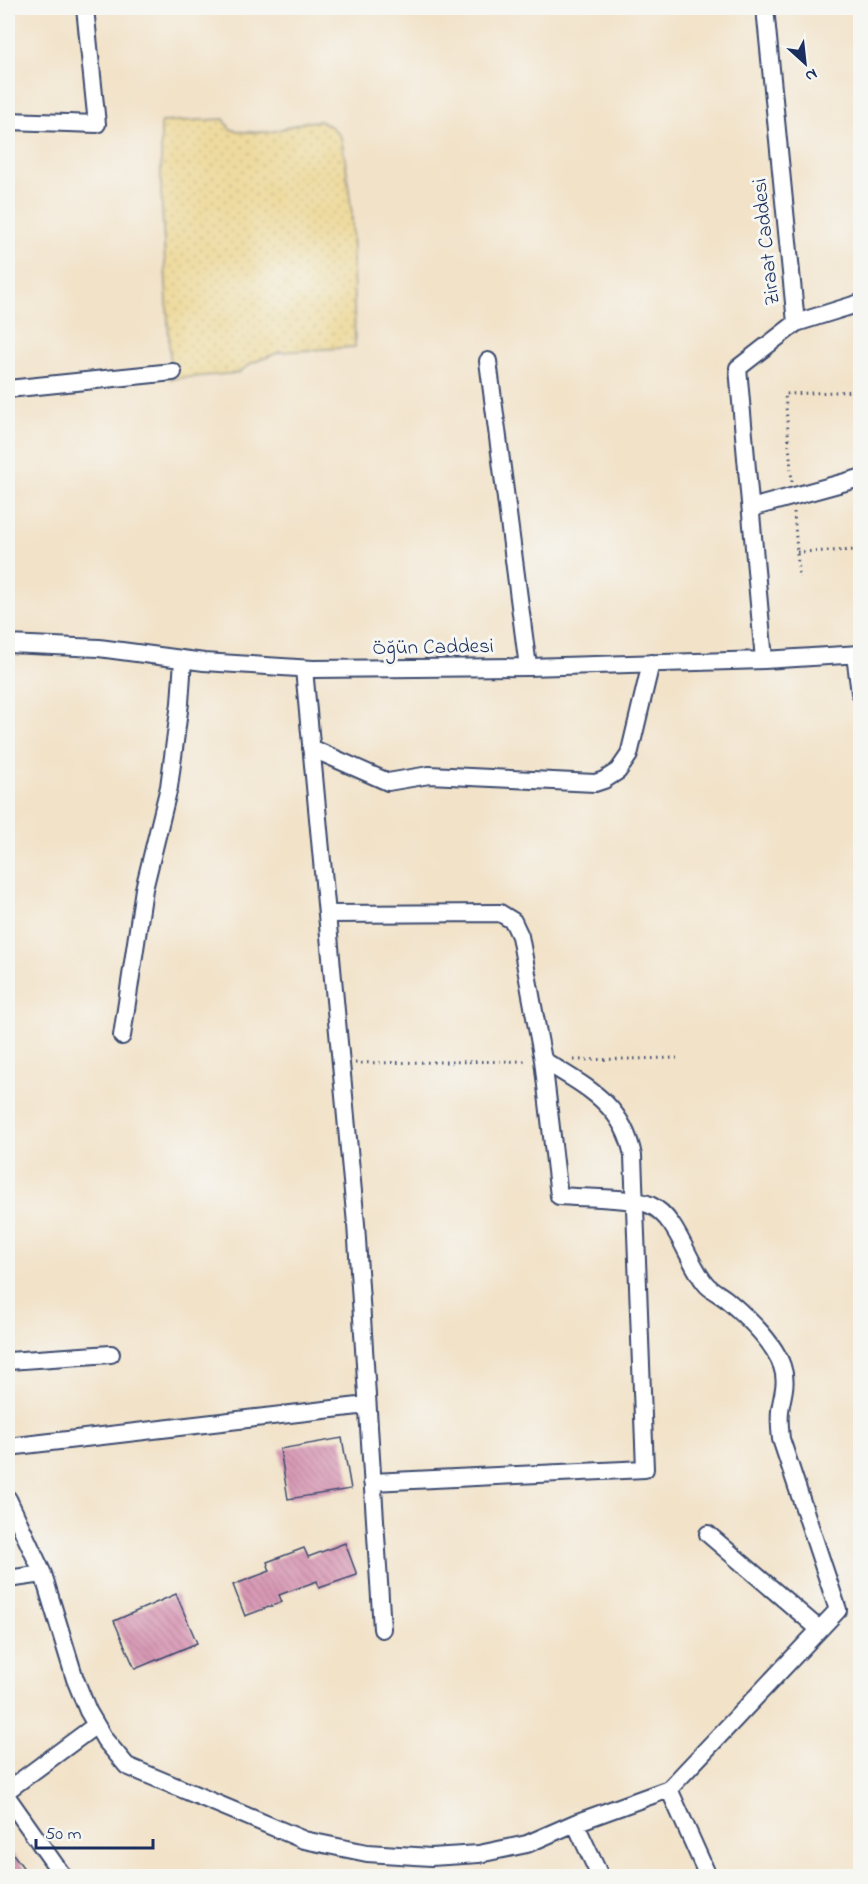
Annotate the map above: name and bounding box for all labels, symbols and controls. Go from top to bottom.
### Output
north arrow [775,33,835,93]
text: N [800,61,821,88]
street label: Ziraat Caddesi [745,177,789,307]
street label: Öğün Caddesi [372,632,494,666]
scale bar [36,1812,153,1850]
text: 50 m [45,1822,82,1848]

